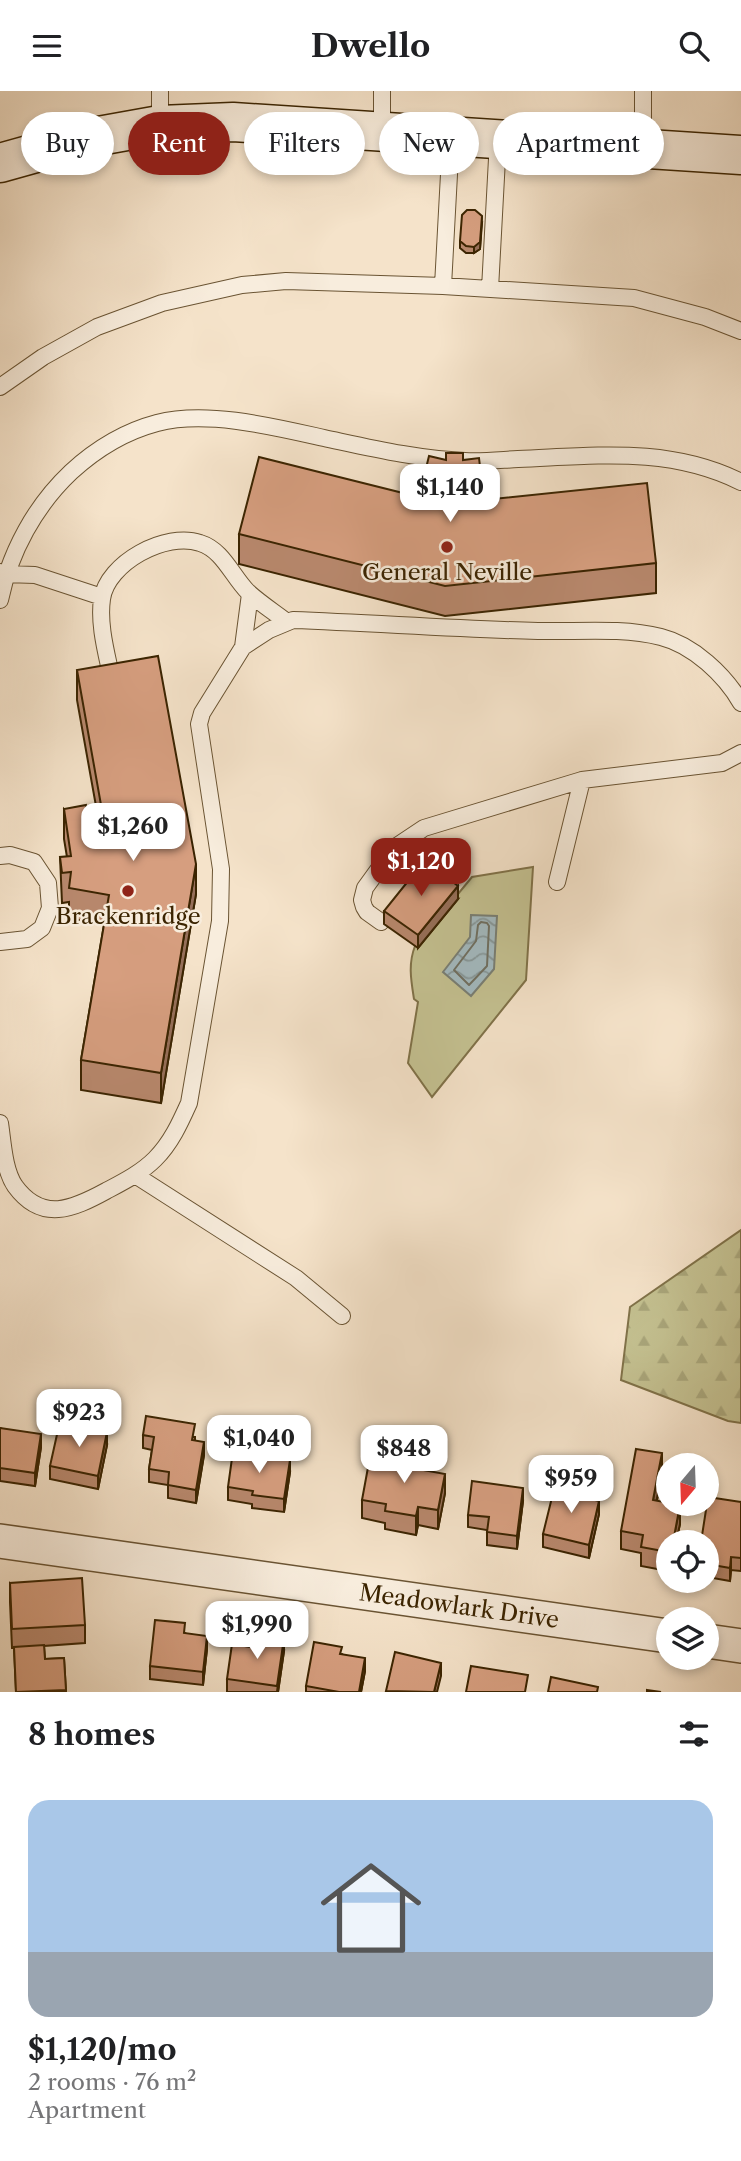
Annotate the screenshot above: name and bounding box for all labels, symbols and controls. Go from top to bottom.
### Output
text: Dwello [311,26,430,65]
icon: menu [28,27,66,65]
icon: search [675,27,713,65]
chip: Buy [21,112,114,175]
chip: Rent [128,112,230,175]
chip: Filters [244,112,365,175]
chip: New [379,112,479,175]
chip: Apartment [493,112,664,175]
pin: $1,140 [393,465,507,524]
text: $1,140 [416,473,484,501]
marker: General Neville [439,539,455,555]
place label: General Neville [362,558,532,586]
pin: $1,260 [76,803,190,863]
text: $1,260 [97,812,169,840]
pin: $1,120 [364,839,478,898]
text: $1,120 [387,847,455,875]
marker: Brackenridge [120,883,136,899]
place label: Brackenridge [55,902,201,930]
pin: $923 [38,1389,120,1449]
text: $923 [52,1398,106,1426]
pin: $1,040 [202,1415,316,1475]
text: $1,040 [223,1424,295,1452]
pin: $848 [363,1425,445,1485]
text: $848 [377,1434,431,1462]
north arrow [656,1453,719,1515]
map controls [656,1453,719,1670]
pin: $959 [530,1455,612,1515]
text: $959 [545,1464,598,1492]
button: locate [656,1530,719,1593]
street label: Meadowlark Drive [357,1578,561,1634]
pin: $1,990 [200,1601,314,1661]
button: layers [656,1607,719,1670]
text: $1,990 [221,1610,293,1638]
icon: filters [675,1715,713,1753]
text: 8 homes [28,1716,155,1753]
icon: home [308,1845,434,1971]
text: $1,120/mo [28,2031,177,2068]
text: 2 rooms · 76 m² [28,2068,196,2096]
text: Apartment [28,2096,146,2124]

